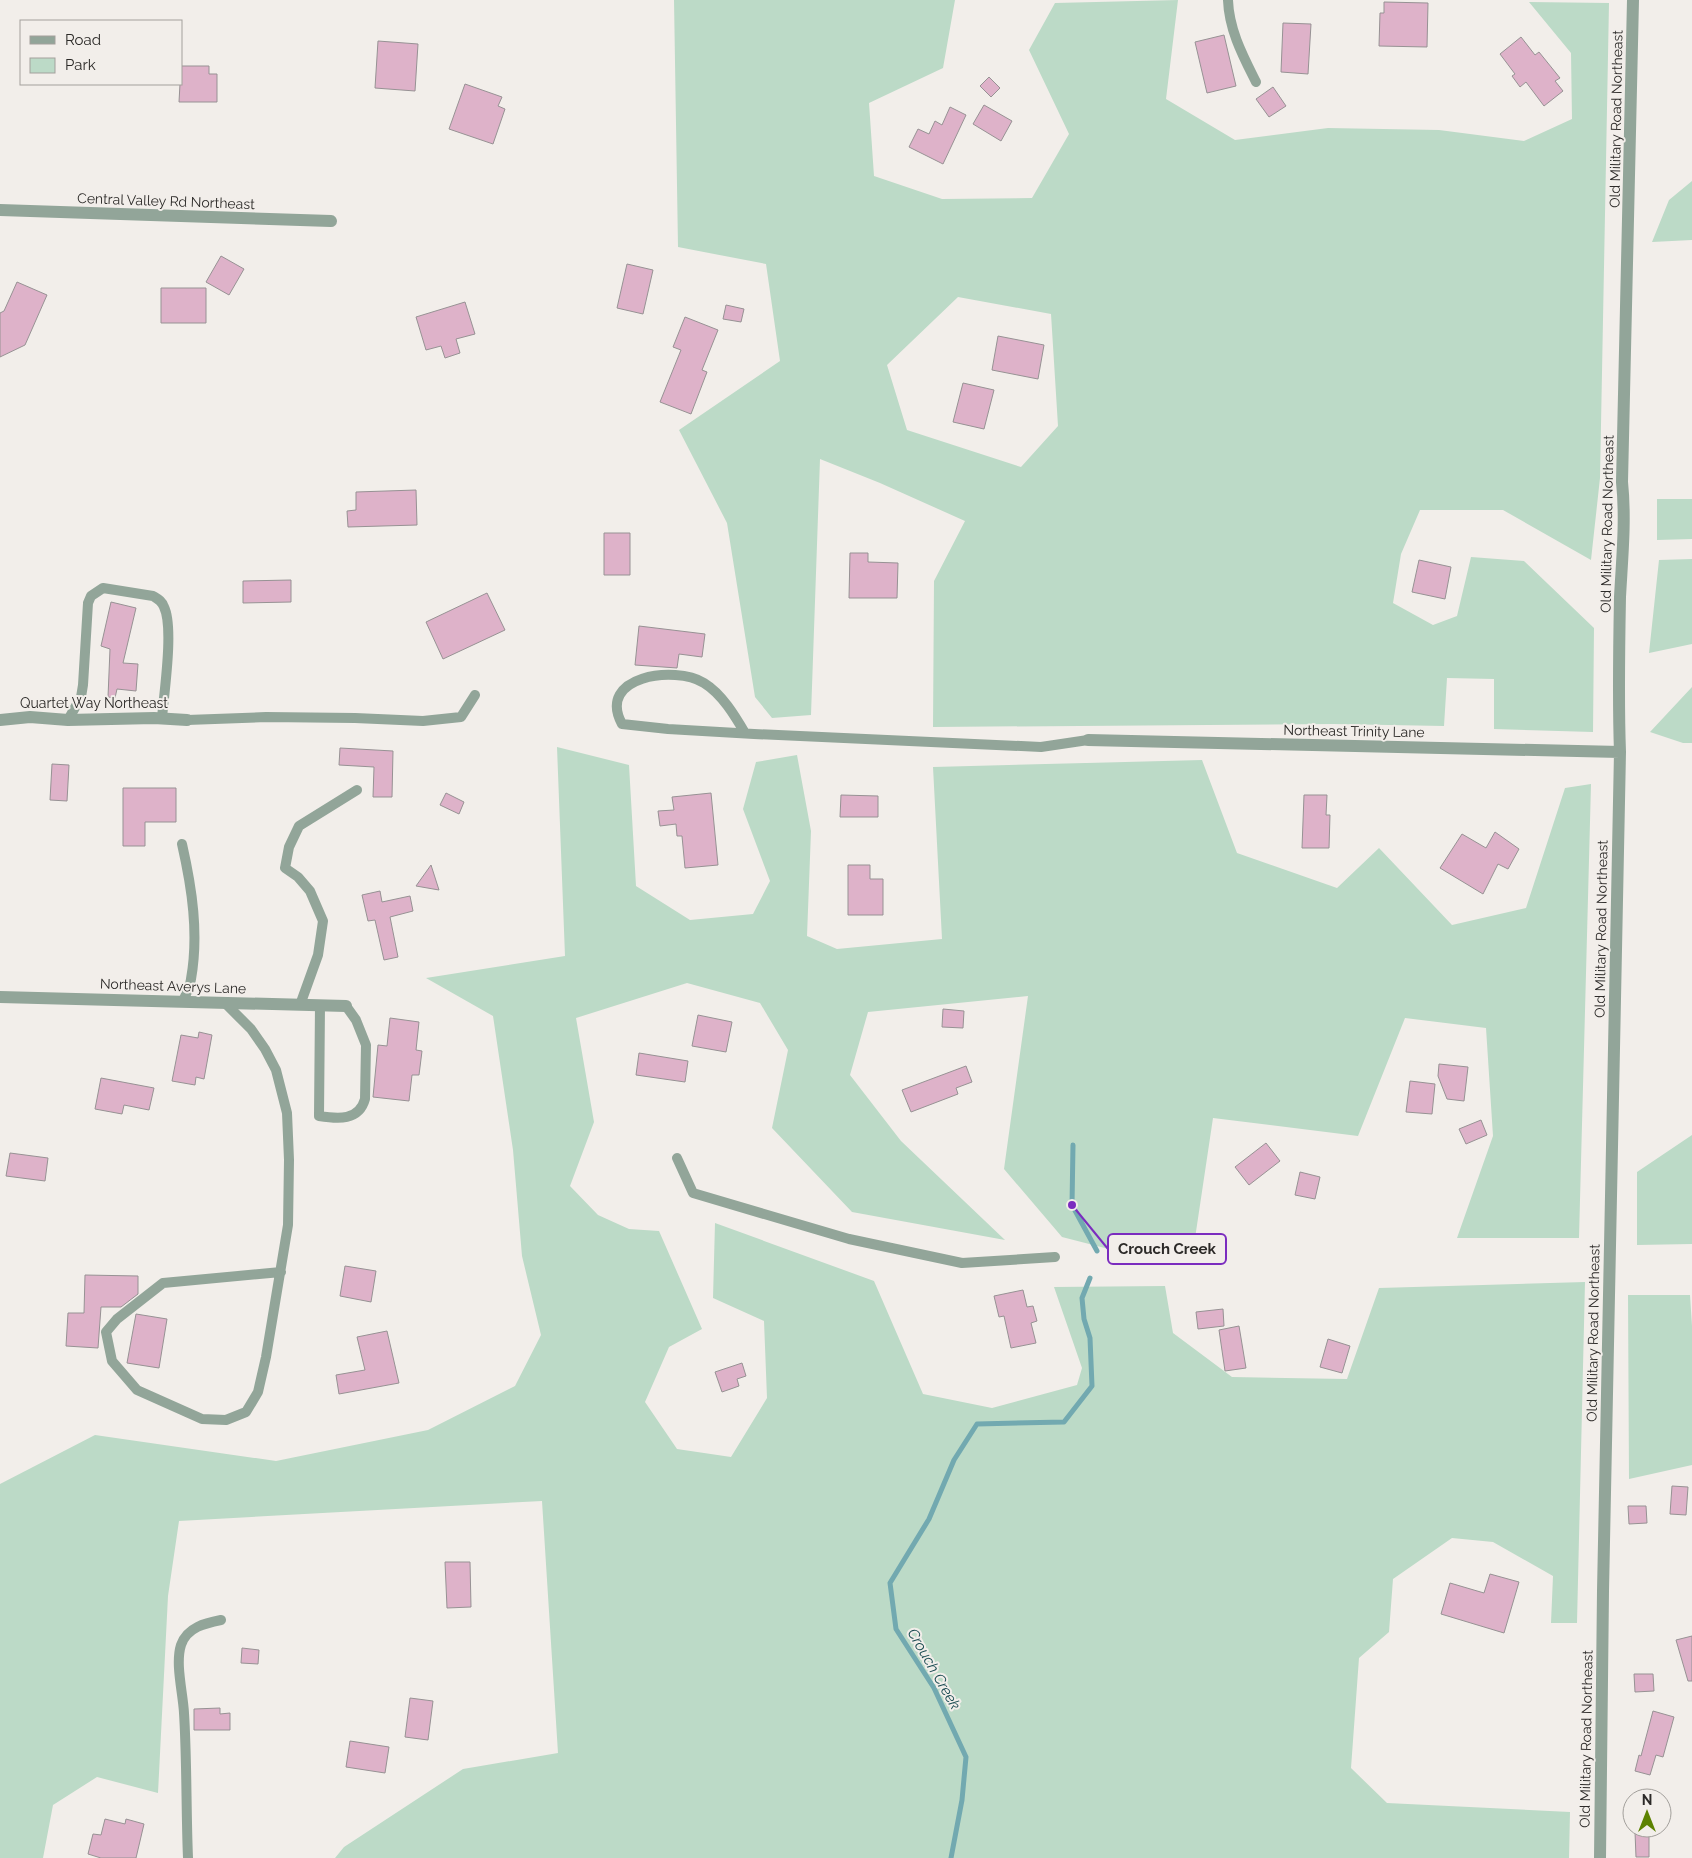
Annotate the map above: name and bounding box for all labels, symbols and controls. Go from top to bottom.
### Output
legend [20,20,182,85]
street label: Old Military Road Northeast [1606,30,1626,208]
text: Road [65,31,101,49]
text: Park [65,56,96,74]
street label: Central Valley Rd Northeast [77,190,255,212]
street label: Old Military Road Northeast [1597,435,1617,613]
street label: Quartet Way Northeast [20,695,168,711]
street label: Northeast Trinity Lane [1283,722,1425,740]
street label: Old Military Road Northeast [1591,840,1611,1018]
street label: Northeast Averys Lane [100,975,246,997]
callout: Crouch Creek [1108,1234,1226,1264]
text: Crouch Creek [1118,1240,1217,1258]
street label: Old Military Road Northeast [1583,1244,1603,1422]
water label: Crouch Creek [904,1625,964,1713]
street label: Old Military Road Northeast [1576,1650,1596,1828]
north arrow [1622,1788,1672,1838]
text: N [1642,1792,1652,1808]

